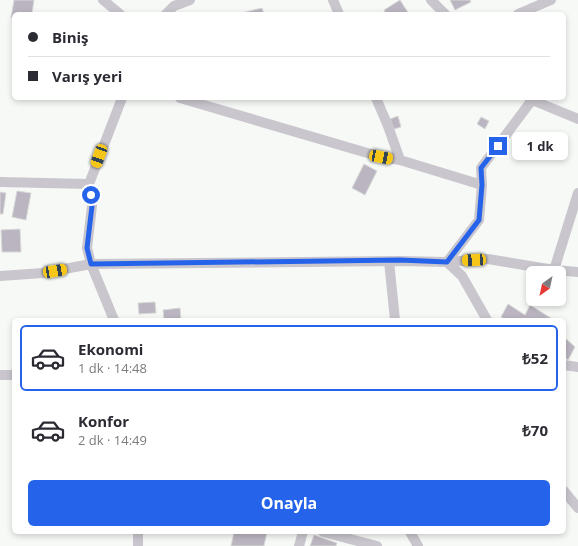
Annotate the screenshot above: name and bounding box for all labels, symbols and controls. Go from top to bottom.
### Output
text: Biniş [52,27,89,47]
text: Varış yeri [52,66,122,86]
callout: 1 dk [512,132,568,160]
route end [489,137,507,155]
text: 1 dk [526,137,554,155]
car [89,143,109,169]
car [368,149,394,165]
route start [82,186,100,204]
car [462,253,486,267]
car [42,263,68,279]
north arrow [526,266,566,306]
map controls [526,266,566,306]
text: Ekonomi [78,339,143,359]
icon: car [30,340,66,376]
text: ₺52 [522,348,548,368]
text: 1 dk · 14:48 [78,359,147,377]
text: Konfor [78,411,129,431]
icon: car [30,412,66,448]
text: ₺70 [522,420,548,440]
text: 2 dk · 14:49 [78,431,147,449]
button: Onayla [28,480,550,526]

